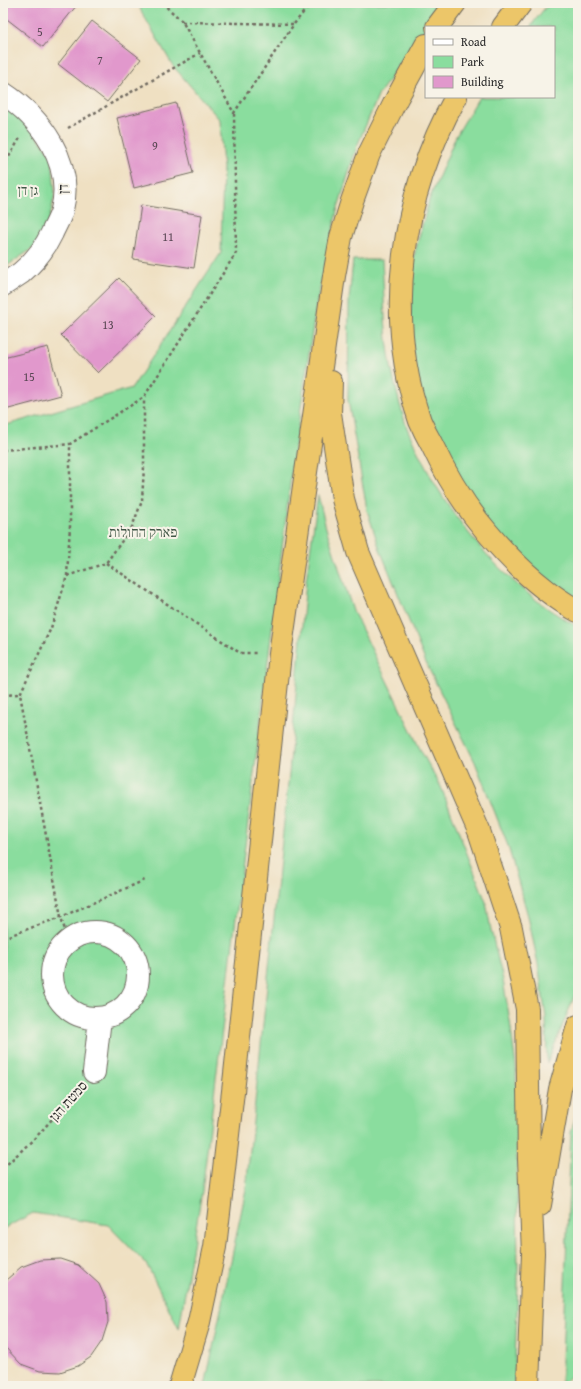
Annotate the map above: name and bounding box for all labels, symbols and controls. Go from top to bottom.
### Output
house number: 5 [37,23,43,40]
legend [425,26,555,98]
text: Road [461,33,487,50]
house number: 7 [97,52,103,69]
text: Park [461,53,485,70]
text: Building [461,73,504,90]
house number: 9 [152,137,158,154]
park label: גן דן [18,180,39,200]
street label: דן [53,184,73,194]
house number: 11 [162,228,174,245]
house number: 13 [102,316,114,333]
house number: 15 [23,368,35,385]
park label: פארק החולות [109,522,177,542]
street label: סמטת הגן [44,1076,92,1126]

